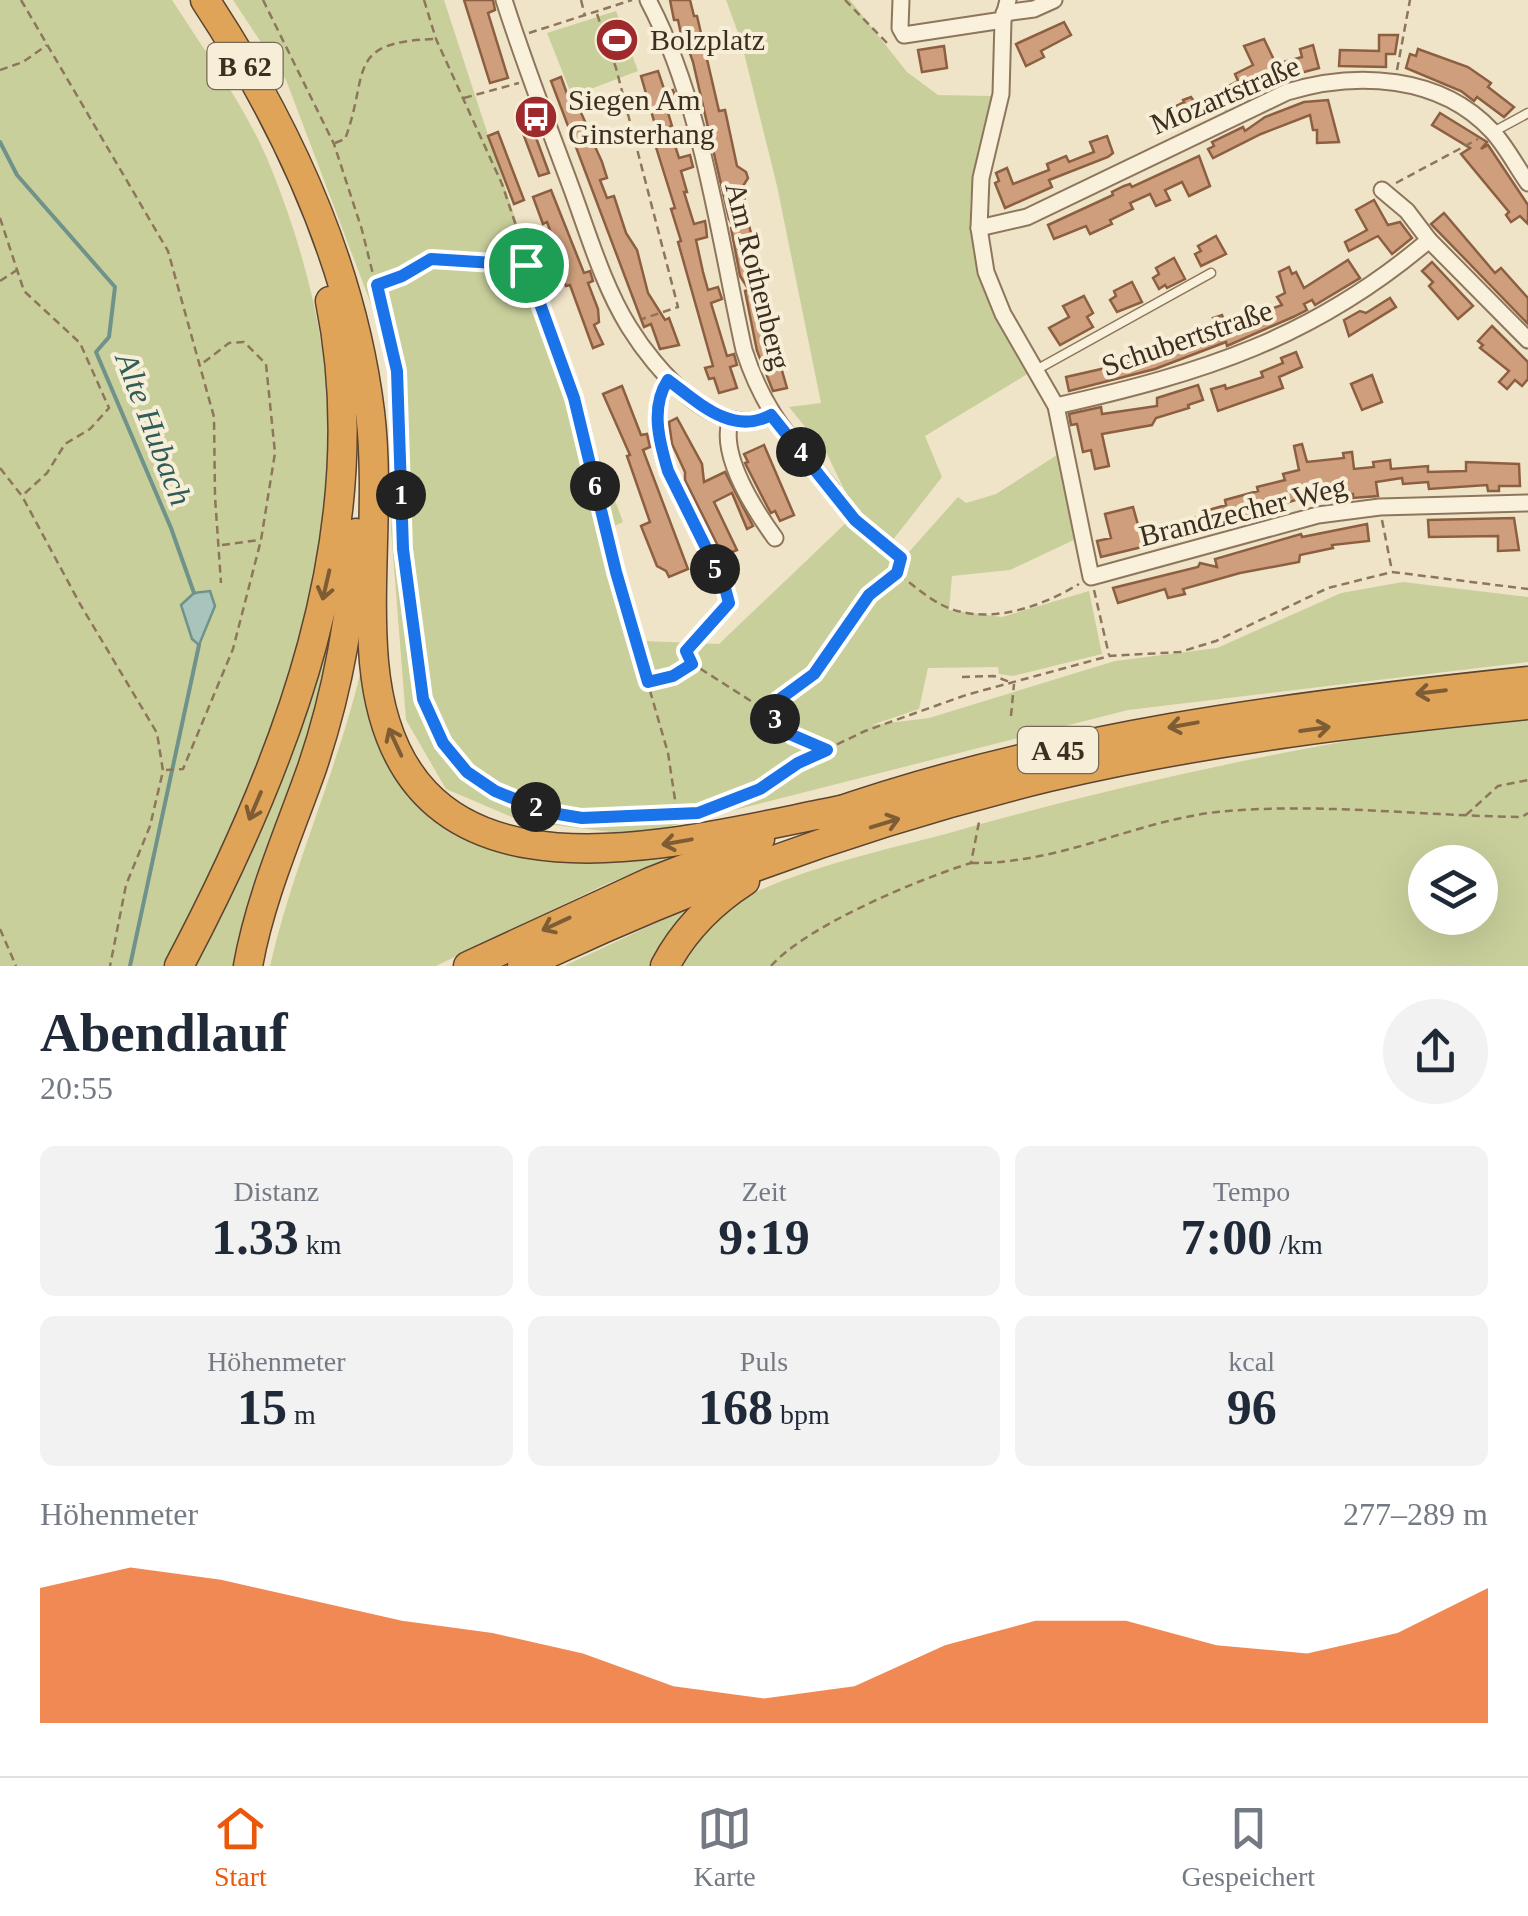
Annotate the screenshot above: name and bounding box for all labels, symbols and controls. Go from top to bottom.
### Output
sports icon: Bolzplatz [594,17,640,63]
place label: Bolzplatz [650,23,765,56]
road number: B 62 [208,43,282,89]
street label: Mozartstraße [1146,48,1304,141]
place label: Siegen Am Ginsterhang [568,83,715,150]
bus stop icon: Siegen Am Ginsterhang [513,94,559,140]
street label: Am Rothenberg [719,179,798,373]
pin [484,223,569,308]
icon: arrive [499,238,554,293]
street label: Schubertstraße [1097,293,1276,382]
water label: Alte Hubach [108,346,200,511]
pin: 4 [776,427,826,477]
text: 4 [794,436,808,467]
pin: 6 [570,461,620,511]
street label: Brandzecher Weg [1136,469,1350,552]
pin: 1 [376,470,426,520]
text: 6 [588,470,602,501]
text: 1 [394,479,408,510]
pin: 5 [690,544,740,594]
text: 5 [708,553,722,584]
one-way arrow [316,568,335,600]
one-way arrow [1415,683,1448,702]
pin: 3 [750,694,800,744]
text: 3 [768,703,782,734]
one-way arrow [1167,716,1199,735]
one-way arrow [1299,720,1331,738]
road number: A 45 [1018,727,1098,773]
one-way arrow [385,728,404,758]
pin: 2 [511,782,561,832]
one-way arrow [245,790,263,821]
text: 2 [529,791,543,822]
one-way arrow [869,812,900,830]
one-way arrow [661,833,694,852]
map controls [1408,845,1498,935]
button: layers [1408,845,1498,935]
one-way arrow [542,915,572,934]
button: share [1383,999,1488,1104]
text: Abendlauf [40,1002,288,1063]
text: 20:55 [40,1070,113,1106]
text: Distanz [234,1176,319,1207]
text: Zeit [741,1176,787,1207]
text: Tempo [1213,1176,1290,1207]
text: 1.33 [211,1209,299,1265]
text: 9:19 [718,1209,810,1265]
text: 7:00 [1181,1209,1272,1265]
text: km [299,1229,341,1260]
text: /km [1272,1229,1323,1260]
text: Höhenmeter [207,1346,346,1377]
text: Puls [740,1346,788,1377]
text: kcal [1228,1346,1275,1377]
text: 15 [237,1379,287,1435]
text: 168 [698,1379,773,1435]
text: 96 [1227,1379,1277,1435]
text: m [287,1399,316,1430]
text: bpm [773,1399,830,1430]
text: Höhenmeter [40,1496,198,1532]
text: 277–289 m [1343,1496,1488,1532]
tab: Start [213,1801,268,1893]
tab: Karte [694,1801,756,1893]
tab: Gespeichert [1181,1801,1315,1893]

